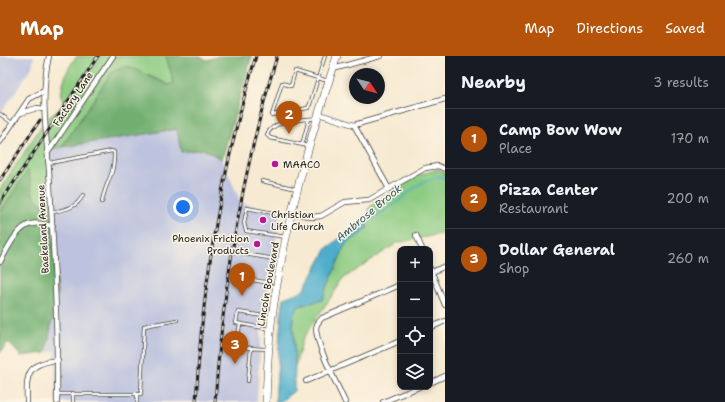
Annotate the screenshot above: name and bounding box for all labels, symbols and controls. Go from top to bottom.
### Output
text: Map [20,16,64,41]
text: Map [525,19,555,37]
text: Directions [577,19,643,37]
text: Saved [665,19,705,37]
north arrow [349,68,385,104]
street label: Factory Lane [50,69,96,129]
text: Nearby [461,71,526,93]
text: 3 results [653,74,709,91]
pin: 2 [276,101,302,134]
text: Camp Bow Wow [499,120,622,140]
text: 1 [471,130,477,147]
text: 170 m [671,130,709,147]
text: Place [499,140,532,157]
place label: MAACO [283,158,320,171]
marker: MAACO [270,159,280,169]
text: Pizza Center [499,180,598,200]
water label: Ambrose Brook [333,181,406,245]
street label: Baekeland Avenue [34,184,52,274]
text: 2 [469,190,479,207]
text: 200 m [667,190,709,207]
your location [173,197,193,217]
text: Restaurant [499,200,569,217]
place label: Christian Life Church [271,208,324,233]
marker: Christian Life Church [258,215,268,225]
place label: Phoenix Friction Products [172,232,249,257]
marker: Phoenix Friction Products [252,239,262,249]
street label: Lincoln Boulevard [254,240,282,327]
text: Dollar General [499,240,615,260]
map controls [397,246,433,390]
button: + [397,246,433,282]
text: 3 [469,250,479,267]
text: 260 m [667,250,709,267]
text: Shop [499,260,529,277]
pin: 1 [229,263,255,296]
button: − [397,282,433,318]
button: locate [397,318,433,354]
pin: 3 [222,331,248,364]
button: layers [397,354,433,390]

